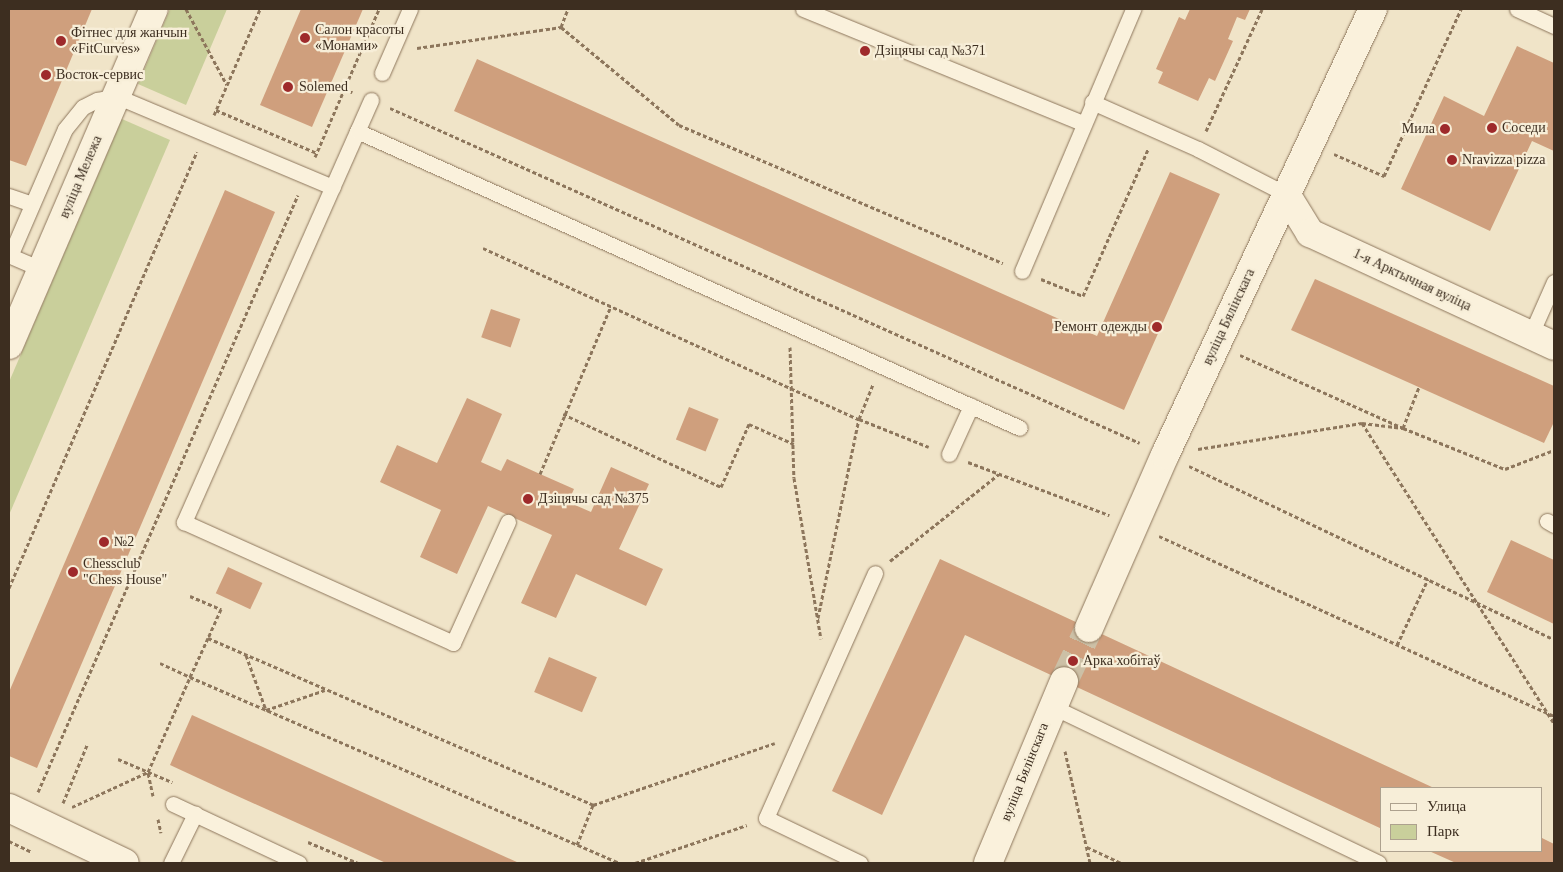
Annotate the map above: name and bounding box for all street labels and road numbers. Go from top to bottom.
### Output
street label: вуліца Мележа [56,133,106,221]
street label: 1-я Арктычная вуліца [1350,245,1474,315]
street label: вуліца Бялінскага [1199,266,1259,368]
street label: вуліца Бялінскага [998,720,1052,824]

